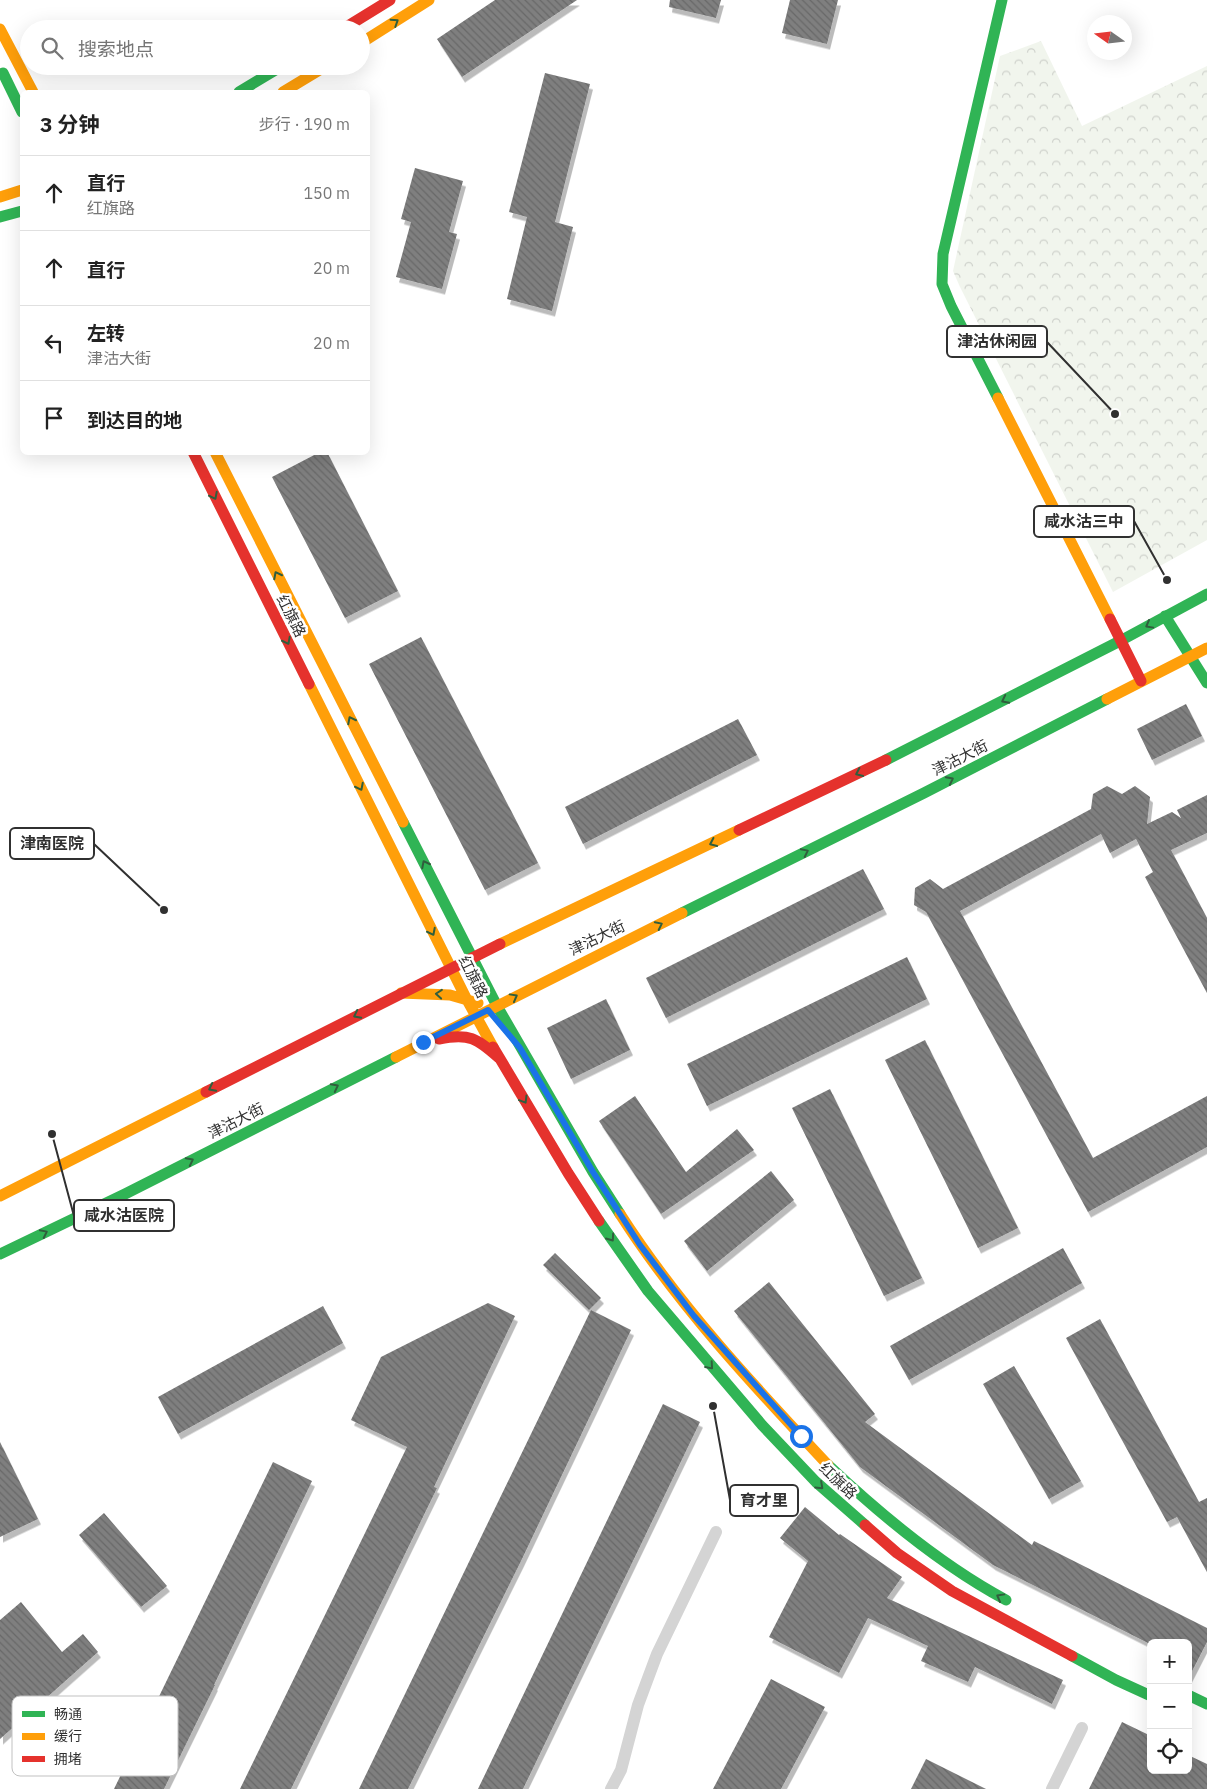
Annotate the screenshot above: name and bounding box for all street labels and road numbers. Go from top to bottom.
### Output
street label: 红旗路 [273,591,310,640]
street label: 津沽大街 [929,735,991,780]
street label: 津沽大街 [566,916,628,959]
street label: 红旗路 [455,952,492,1001]
street label: 津沽大街 [205,1098,267,1143]
street label: 红旗路 [815,1458,861,1503]

